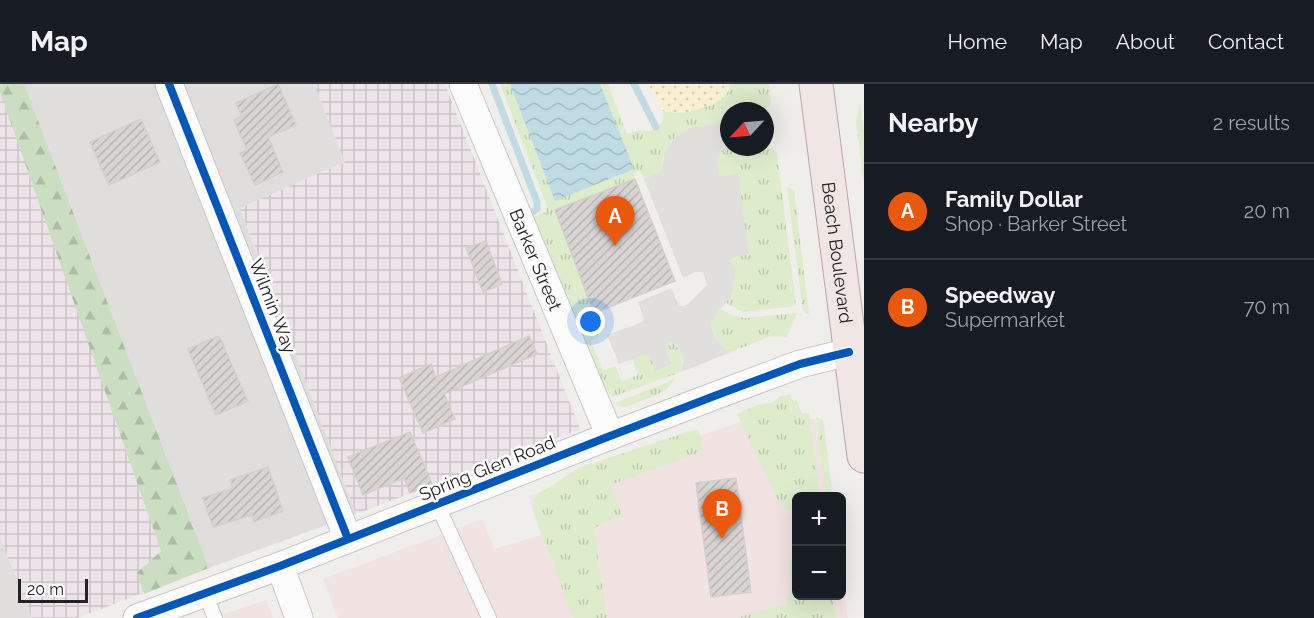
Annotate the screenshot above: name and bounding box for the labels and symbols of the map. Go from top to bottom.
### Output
north arrow [720,102,774,156]
street label: Beach Boulevard [818,181,857,325]
pin: A [596,196,634,246]
street label: Barker Street [506,205,567,313]
street label: Wilmin Way [245,256,301,357]
your location [576,307,605,336]
street label: Spring Glen Road [416,431,558,505]
pin: B [702,490,742,539]
scale bar [18,576,88,604]

